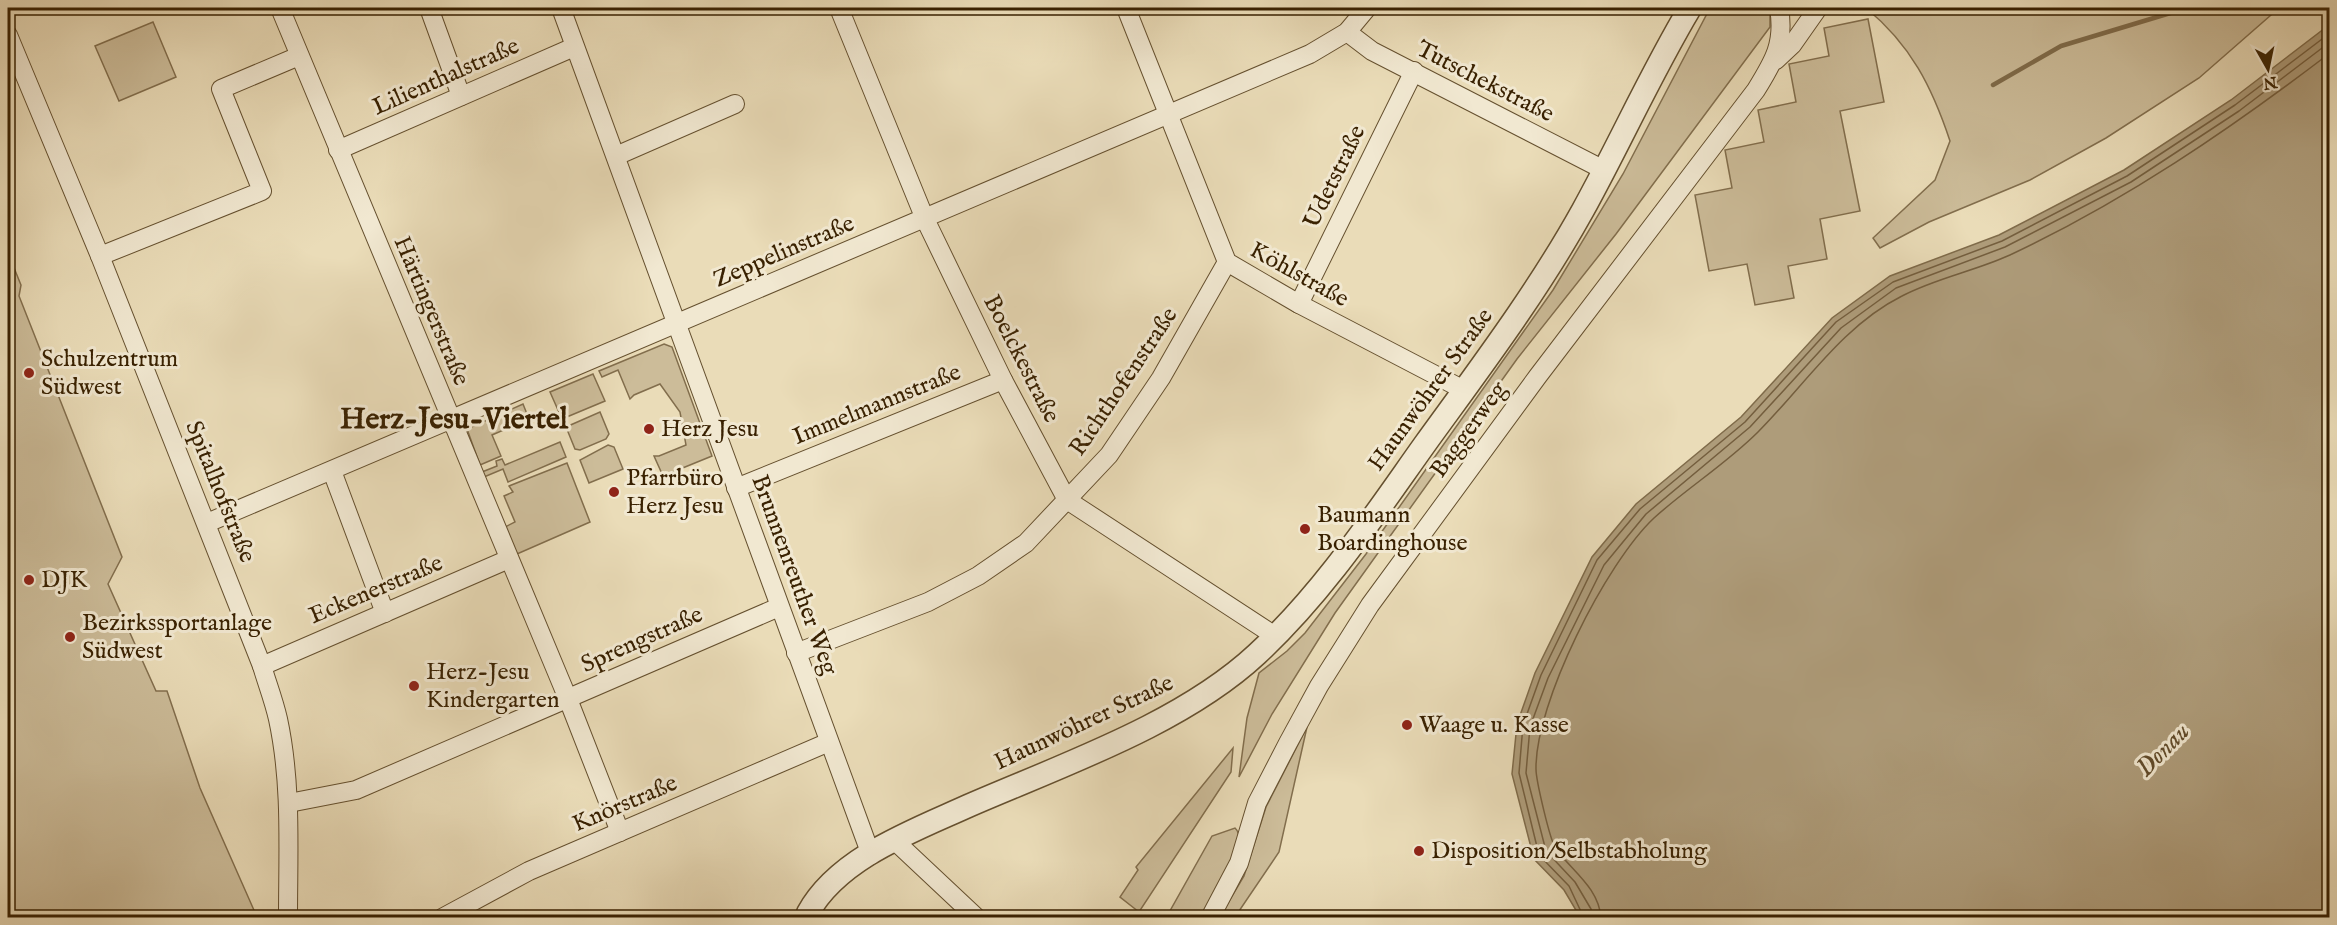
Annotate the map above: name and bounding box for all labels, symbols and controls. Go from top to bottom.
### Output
street label: Lilienthalstraße [368,31,524,123]
street label: Tutschekstraße [1411,34,1559,130]
north arrow [2238,39,2298,99]
text: N [2261,71,2279,93]
street label: Udetstraße [1297,120,1373,234]
street label: Zeppelinstraße [709,208,859,296]
street label: Härtingerstraße [386,232,476,390]
street label: Köhlstraße [1244,235,1354,315]
street label: Boelckestraße [976,290,1066,428]
street label: Richthofenstraße [1063,302,1185,462]
street label: Haunwöhrer Straße [1361,302,1501,478]
place label: Schulzentrum Südwest [41,344,178,403]
street label: Immelmannstraße [788,357,966,453]
marker: Schulzentrum Südwest [22,366,36,380]
street label: Baggerweg [1424,375,1515,484]
district label: Herz-Jesu-Viertel [340,401,569,439]
place label: Herz Jesu [661,414,759,445]
street label: Spitalhofstraße [177,417,263,567]
marker: Herz Jesu [642,422,656,436]
place label: Pfarrbüro Herz Jesu [626,463,724,522]
street label: Brunnenreuther Weg [743,471,845,680]
marker: Pfarrbüro Herz Jesu [607,485,621,499]
place label: Baumann Boardinghouse [1317,500,1467,559]
marker: Baumann Boardinghouse [1298,522,1312,536]
street label: Eckenerstraße [304,548,448,632]
place label: DJK [41,565,88,596]
marker: DJK [22,573,36,587]
street label: Sprengstraße [576,599,708,681]
place label: Bezirkssportanlage Südwest [82,608,272,667]
marker: Bezirkssportanlage Südwest [63,630,77,644]
place label: Herz-Jesu Kindergarten [426,657,560,716]
street label: Haunwöhrer Straße [989,668,1179,778]
marker: Herz-Jesu Kindergarten [407,679,421,693]
place label: Waage u. Kasse [1419,710,1569,741]
water label: Donau [2129,716,2197,784]
marker: Waage u. Kasse [1400,718,1414,732]
street label: Knörstraße [568,768,682,840]
place label: Disposition/Selbstabholung [1431,836,1708,867]
marker: Disposition/Selbstabholung [1412,844,1426,858]

